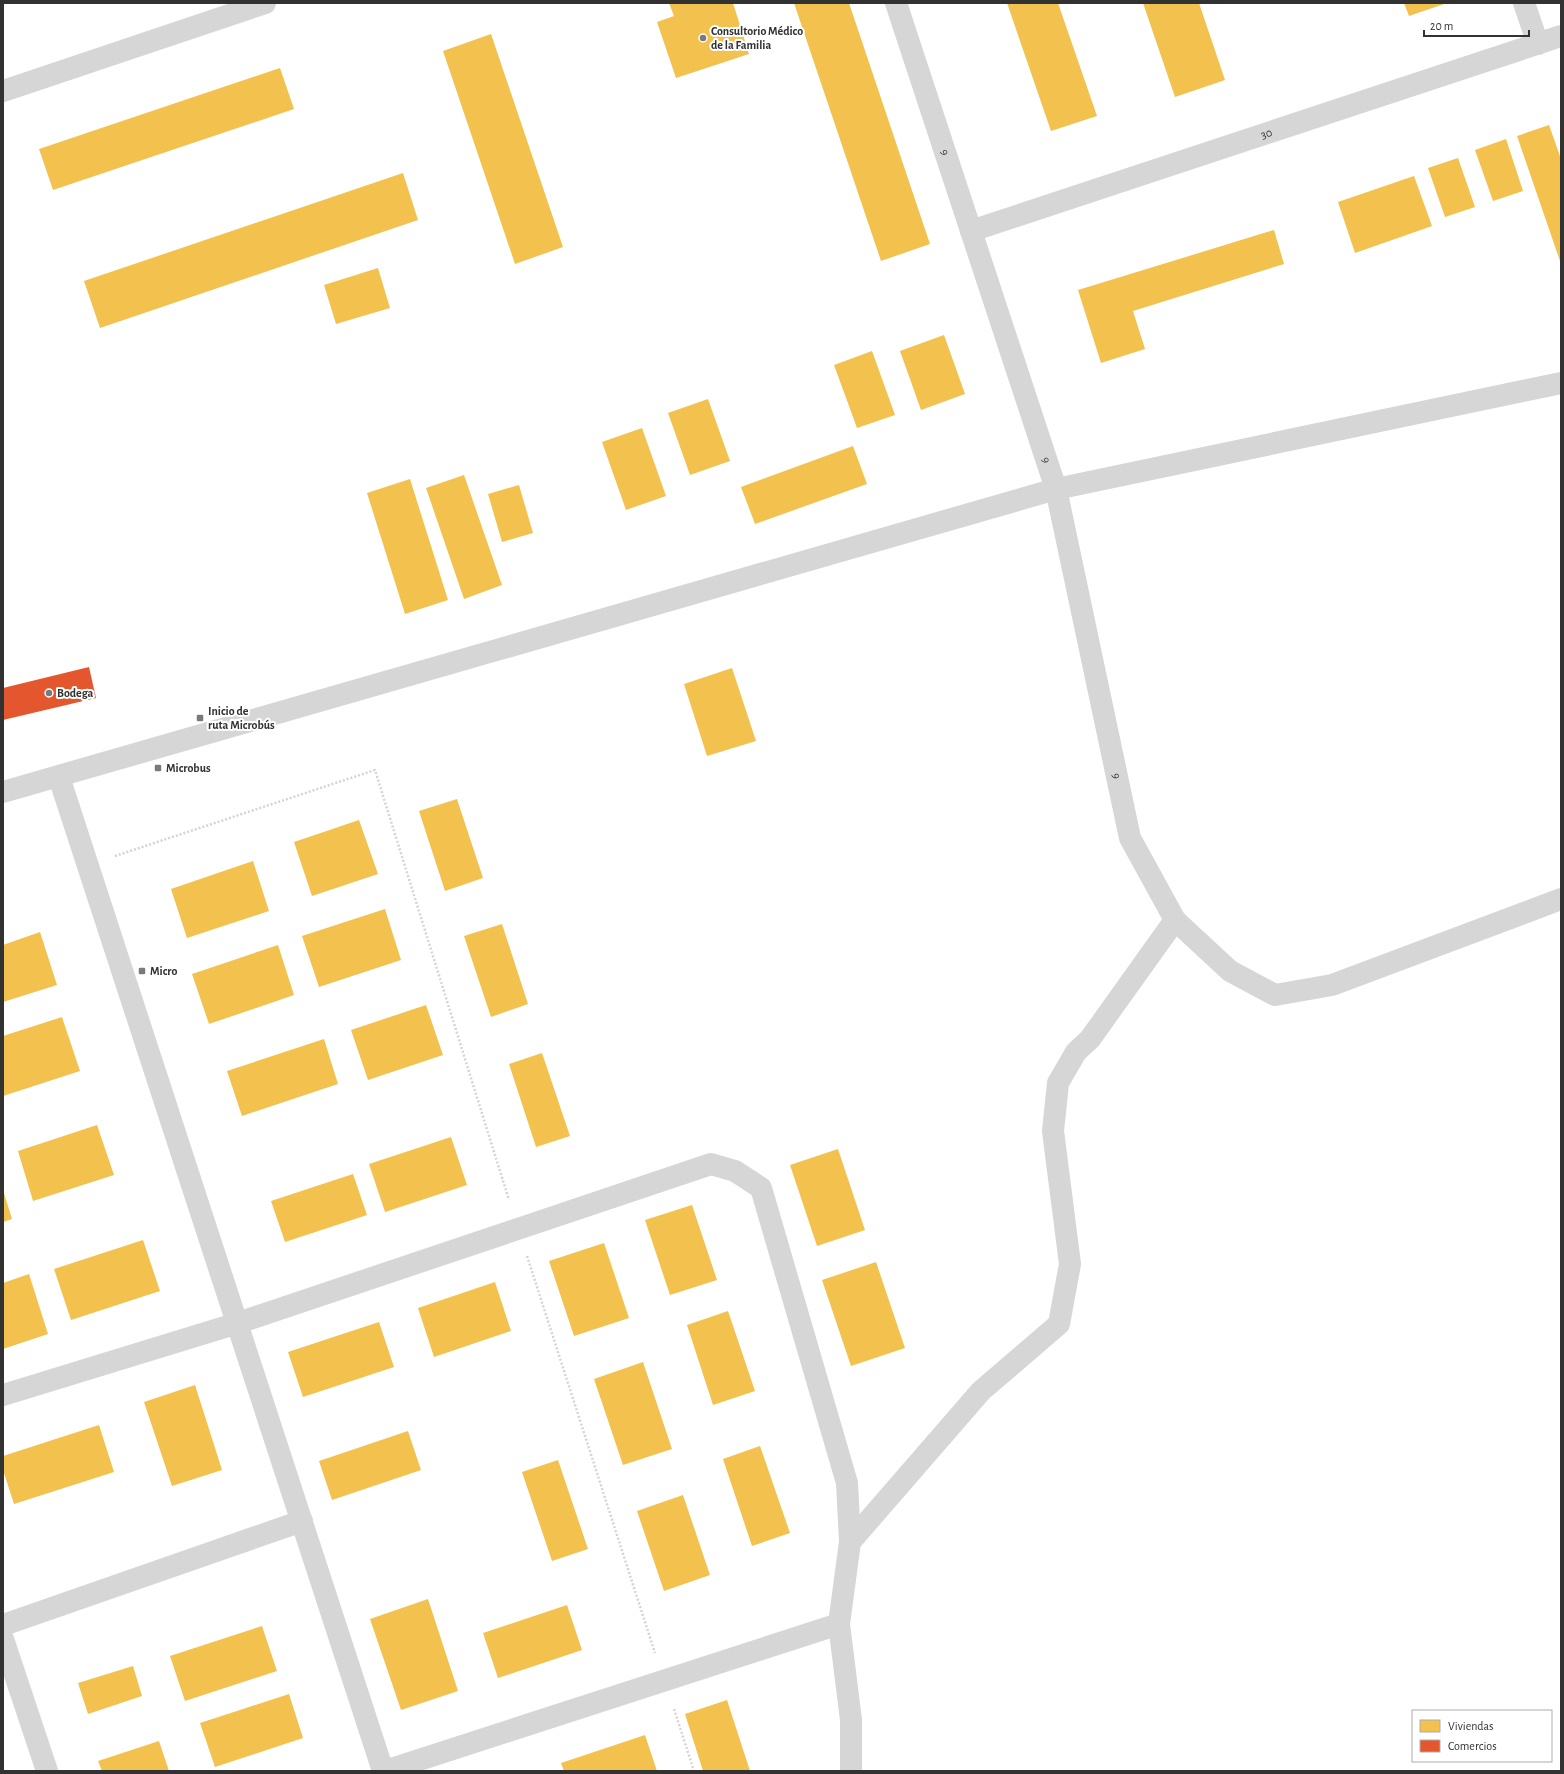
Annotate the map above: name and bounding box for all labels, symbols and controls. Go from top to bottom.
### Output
scale bar [1424,12,1529,38]
text: 20 m [1430,20,1453,32]
place label: Consultorio Médico de la Familia [711,25,803,51]
marker: Consultorio Médico de la Familia [698,33,708,43]
street label: 30 [1259,126,1274,141]
street label: 9 [939,148,952,157]
street label: 9 [1040,455,1053,465]
place label: Bodega [57,687,94,699]
marker: Bodega [44,688,54,698]
place label: Inicio de ruta Microbús [208,705,275,731]
marker: Inicio de ruta Microbús [195,713,205,723]
place label: Microbus [166,762,211,774]
marker: Microbus [153,763,163,773]
street label: 9 [1110,772,1123,780]
place label: Micro [150,965,177,977]
marker: Micro [137,966,147,976]
legend [1412,1710,1552,1762]
text: Viviendas [1448,1720,1494,1732]
text: Comercios [1448,1740,1497,1752]

